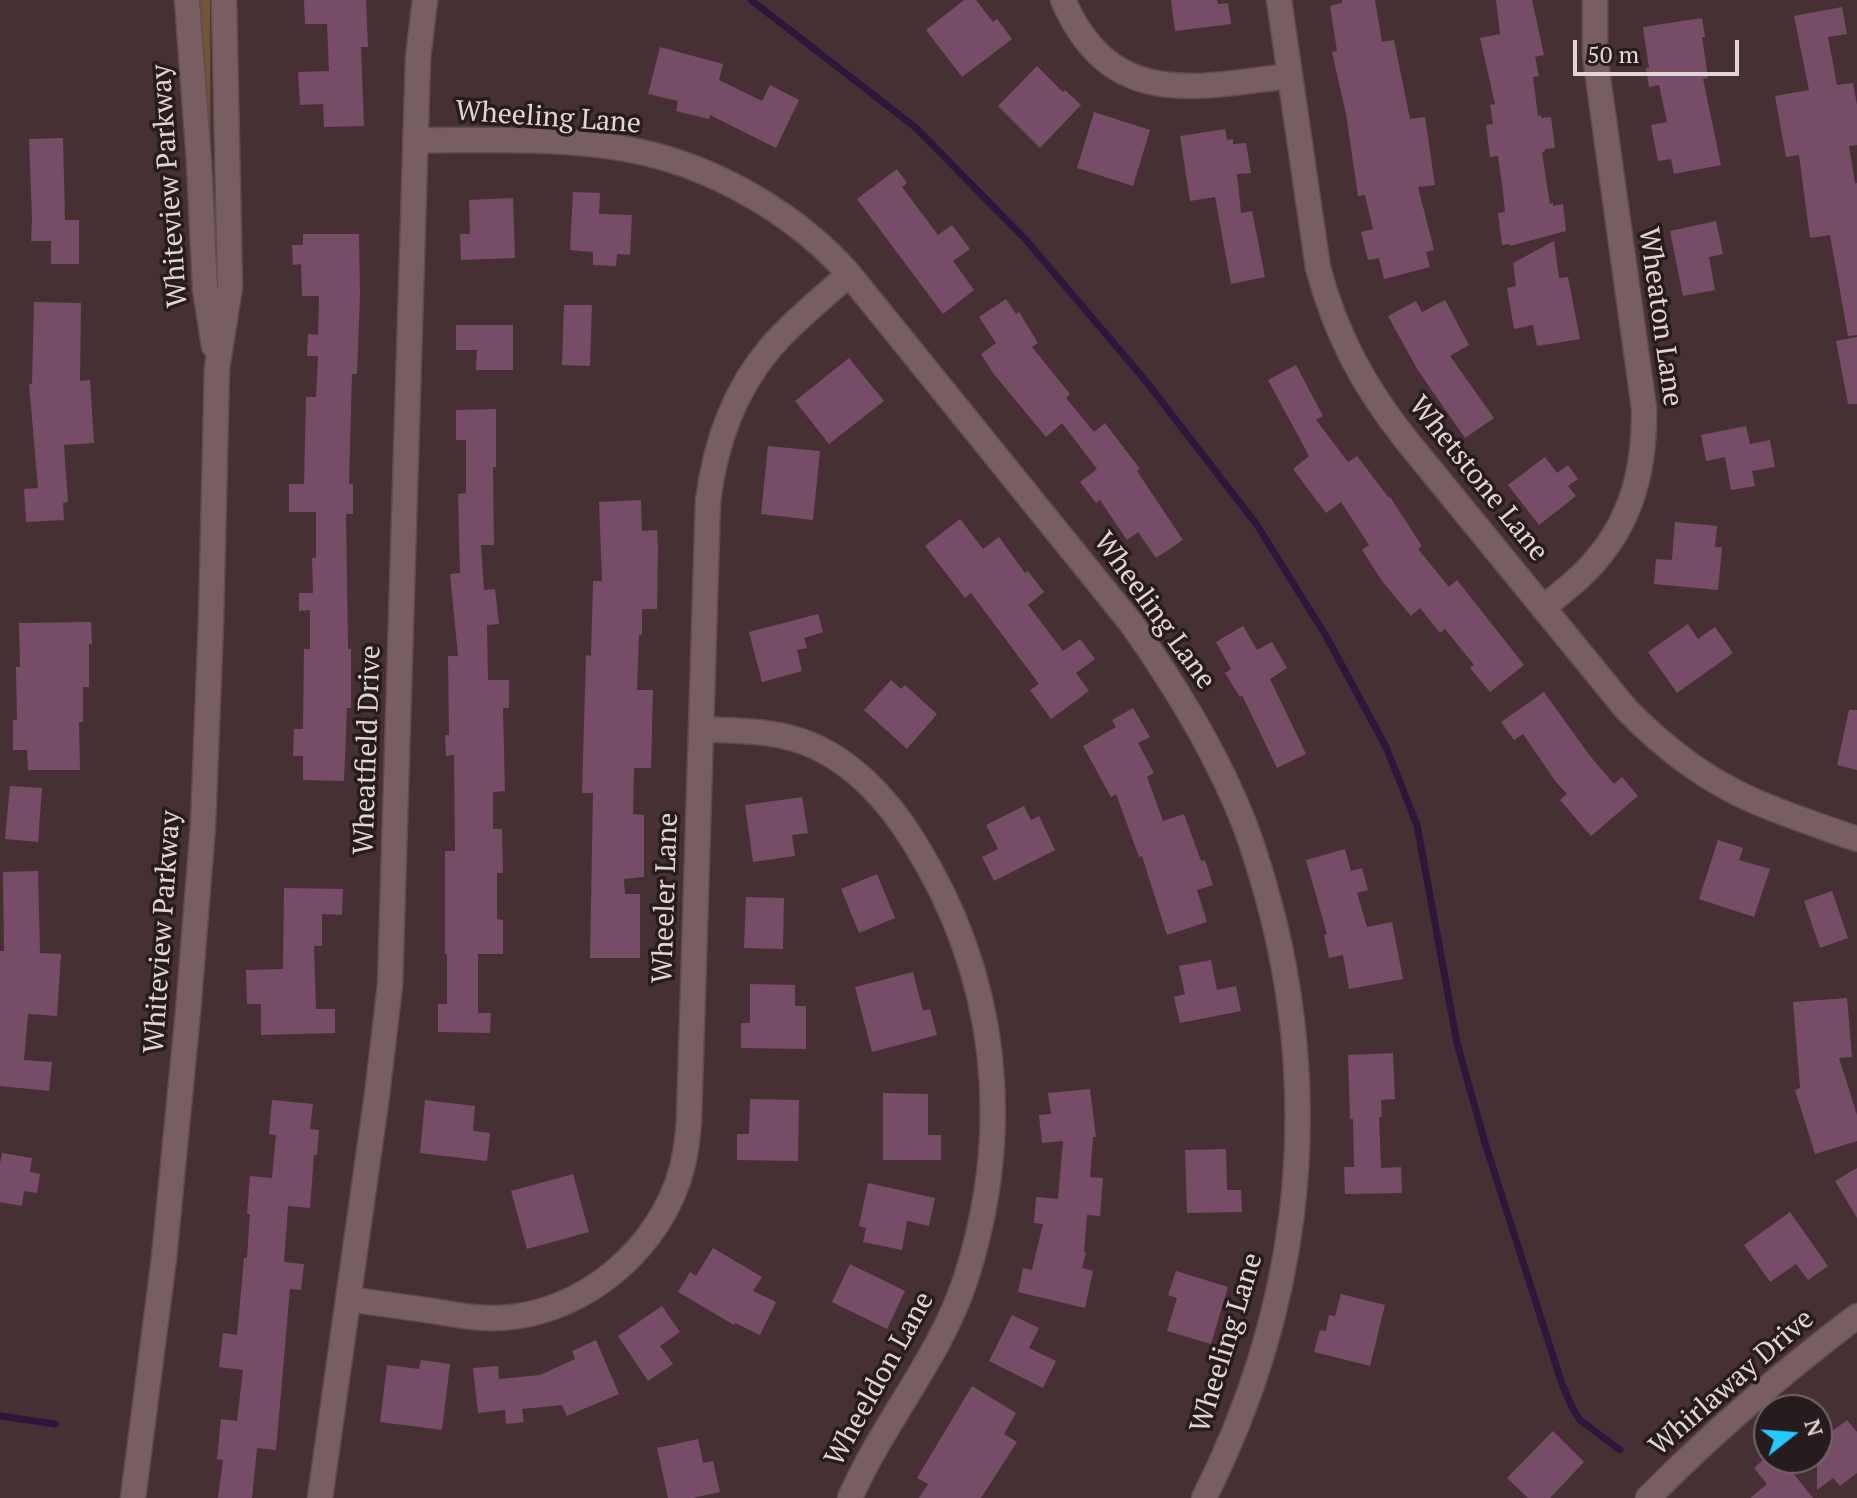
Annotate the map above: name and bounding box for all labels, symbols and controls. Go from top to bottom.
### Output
scale bar [1577,24,1743,74]
text: 50 m [1587,38,1639,70]
street label: Whiteview Parkway [145,63,195,309]
street label: Wheeling Lane [454,95,642,141]
street label: Wheaton Lane [1631,225,1689,409]
street label: Whetstone Lane [1401,390,1555,568]
street label: Wheeling Lane [1086,526,1222,696]
street label: Wheatfield Drive [348,645,388,855]
street label: Whiteview Parkway [138,809,188,1055]
street label: Wheeler Lane [646,812,686,984]
street label: Wheeling Lane [1184,1249,1270,1437]
street label: Wheeldon Lane [818,1286,942,1472]
street label: Whirlaway Drive [1643,1303,1821,1463]
north arrow [1753,1394,1833,1474]
text: N [1798,1415,1831,1440]

